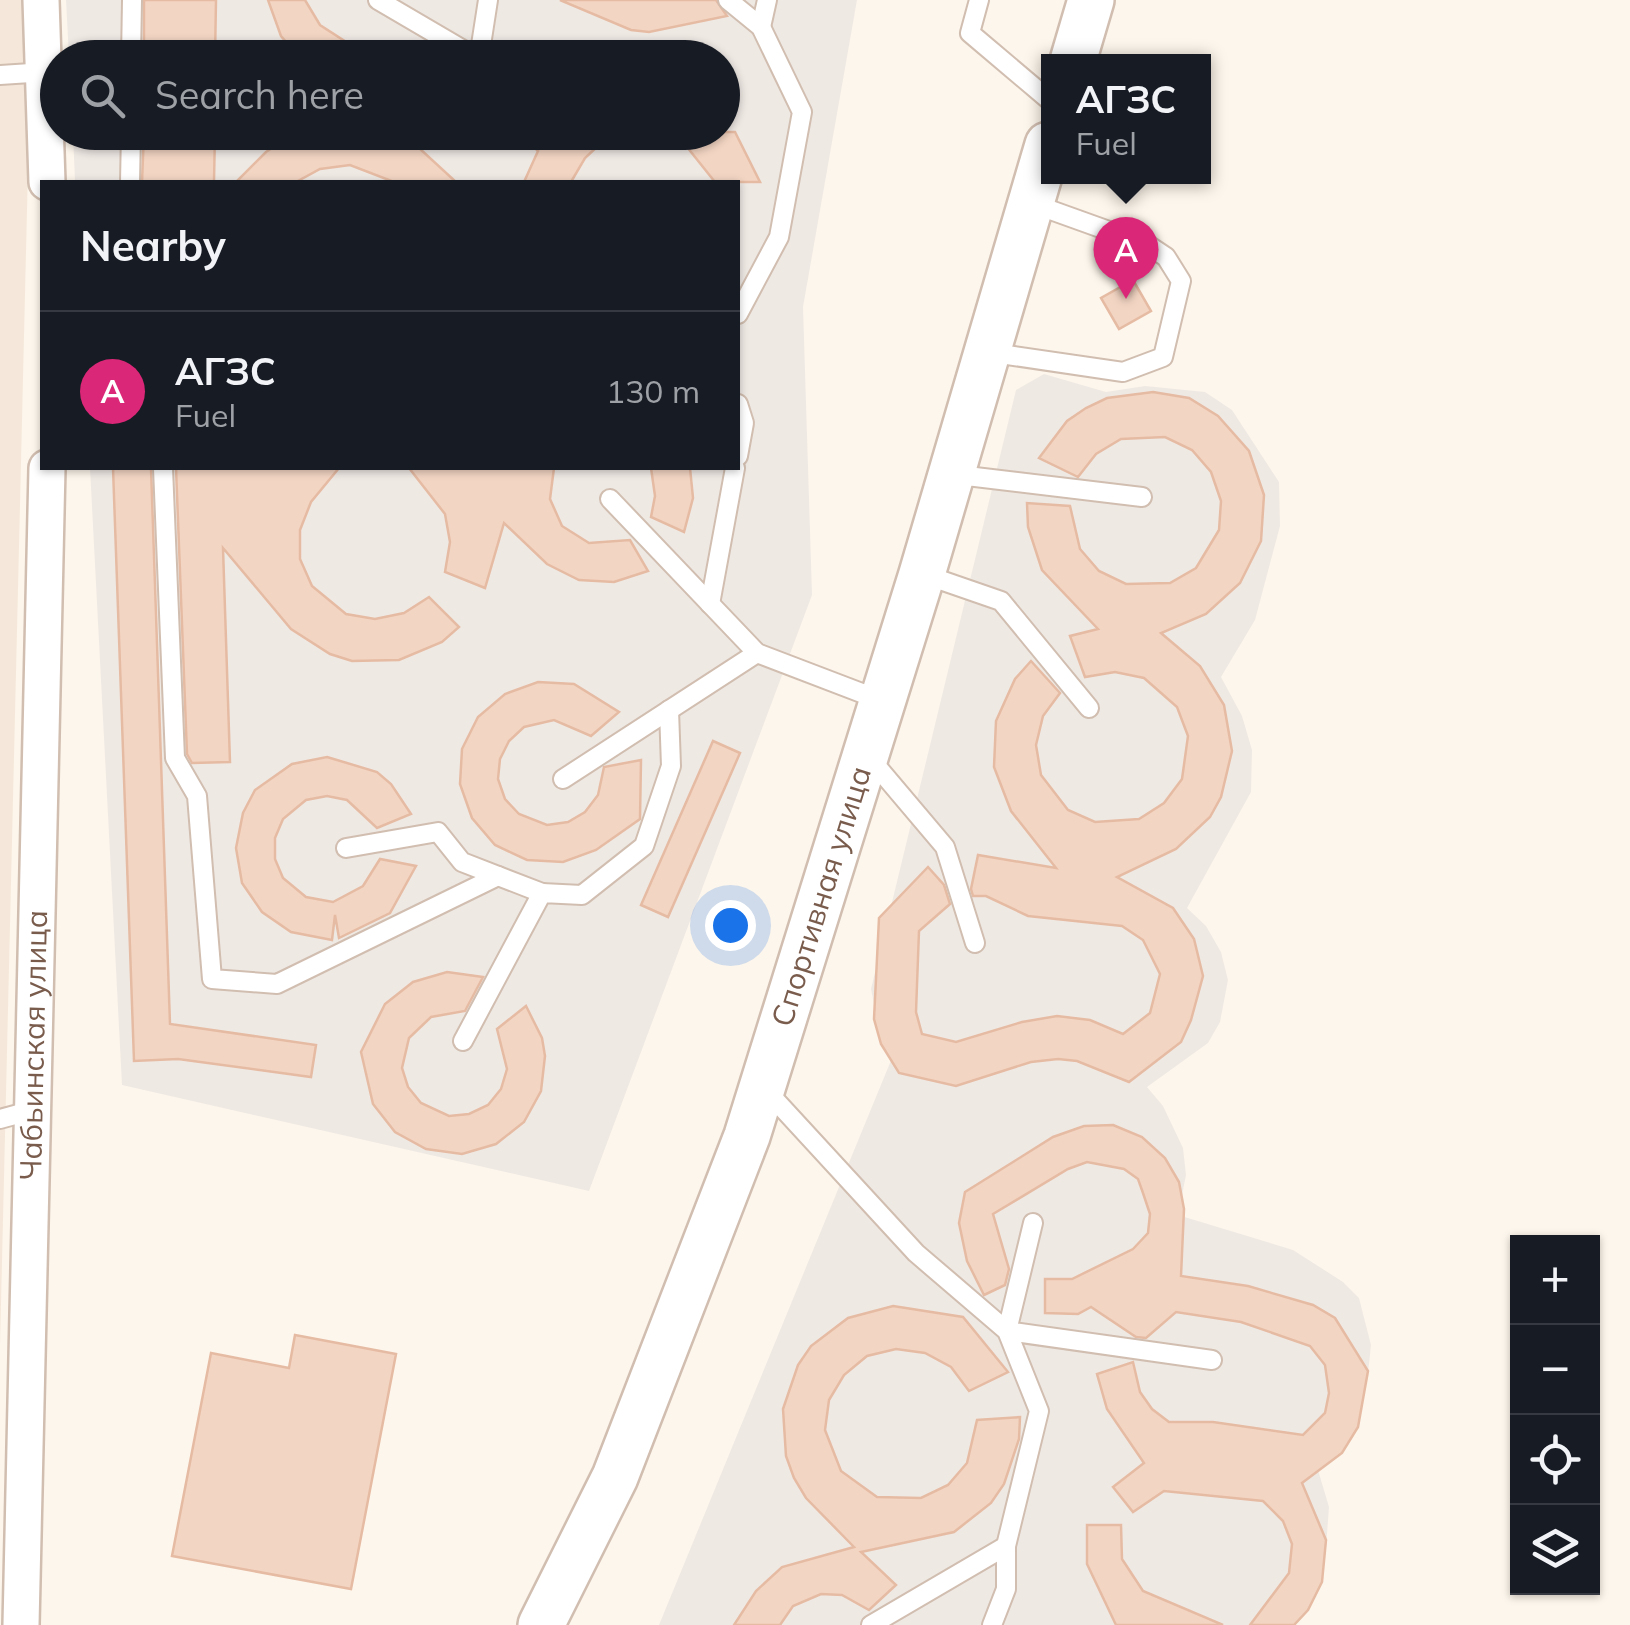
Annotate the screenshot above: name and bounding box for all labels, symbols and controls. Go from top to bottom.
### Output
search box [40,40,740,150]
popup [1041,54,1211,184]
icon: search [75,68,130,123]
text: Search here [155,71,364,119]
text: АГЗС [1076,75,1176,123]
text: Fuel [1076,123,1137,163]
pin: A [1094,216,1158,299]
text: Nearby [80,219,226,272]
text: АГЗС [175,347,276,395]
text: A [100,371,125,411]
text: 130 m [606,371,700,411]
text: Fuel [175,395,236,435]
street label: Спортивная улица [762,761,879,1031]
your location [705,900,756,951]
street label: Чабьинская улица [11,910,55,1181]
map controls [1510,1235,1600,1595]
button: + [1510,1235,1600,1325]
button: − [1510,1325,1600,1415]
button: locate [1510,1415,1600,1505]
button: layers [1510,1505,1600,1595]

